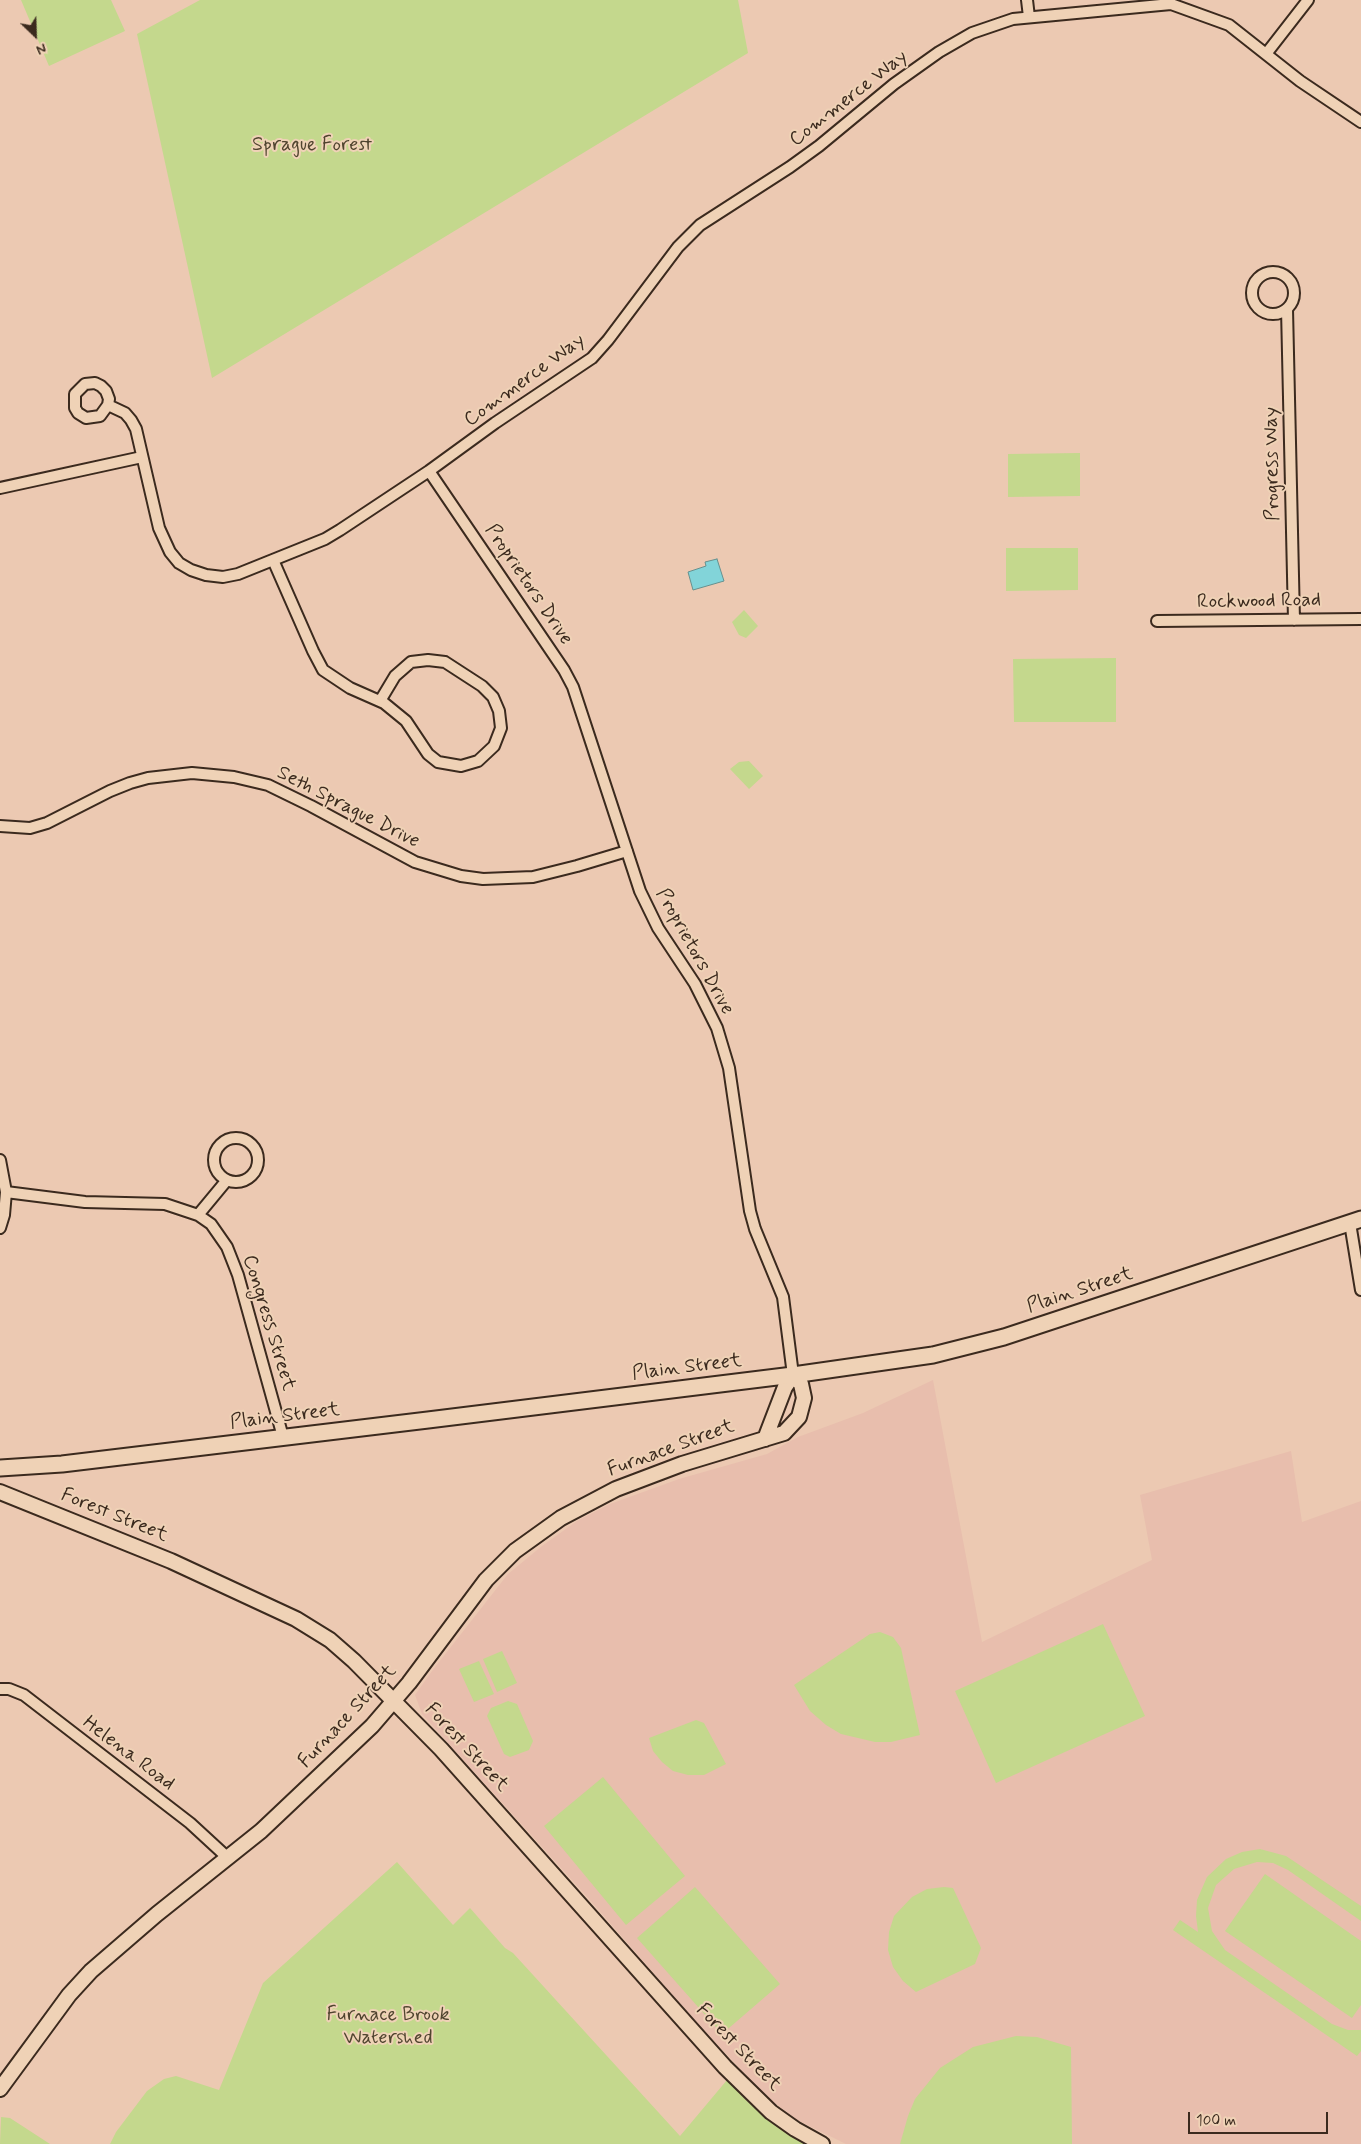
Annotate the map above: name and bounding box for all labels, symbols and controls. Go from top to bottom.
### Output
north arrow [10,10,60,60]
text: N [33,39,49,59]
street label: Commerce Way [785,45,913,153]
park label: Sprague Forest [252,134,372,158]
street label: Commerce Way [460,329,590,433]
street label: Progress Way [1260,407,1286,521]
street label: Proprietors Drive [479,520,577,650]
street label: Rockwood Road [1197,589,1321,615]
street label: Seth Sprague Drive [273,762,423,854]
street label: Proprietors Drive [649,885,739,1019]
street label: Congress Street [236,1252,300,1394]
street label: Plain Street [1024,1263,1136,1319]
street label: Plain Street [631,1349,743,1387]
street label: Plain Street [229,1398,341,1436]
street label: Furnace Street [604,1415,738,1483]
street label: Forest Street [57,1484,171,1548]
street label: Furnace Street [294,1660,402,1774]
street label: Forest Street [419,1699,513,1797]
street label: Helena Road [77,1711,179,1797]
street label: Forest Street [690,1999,786,2097]
park label: Furnace Brook Watershed [326,2004,450,2051]
scale bar [1191,2102,1331,2134]
text: 100 m [1196,2111,1236,2131]

